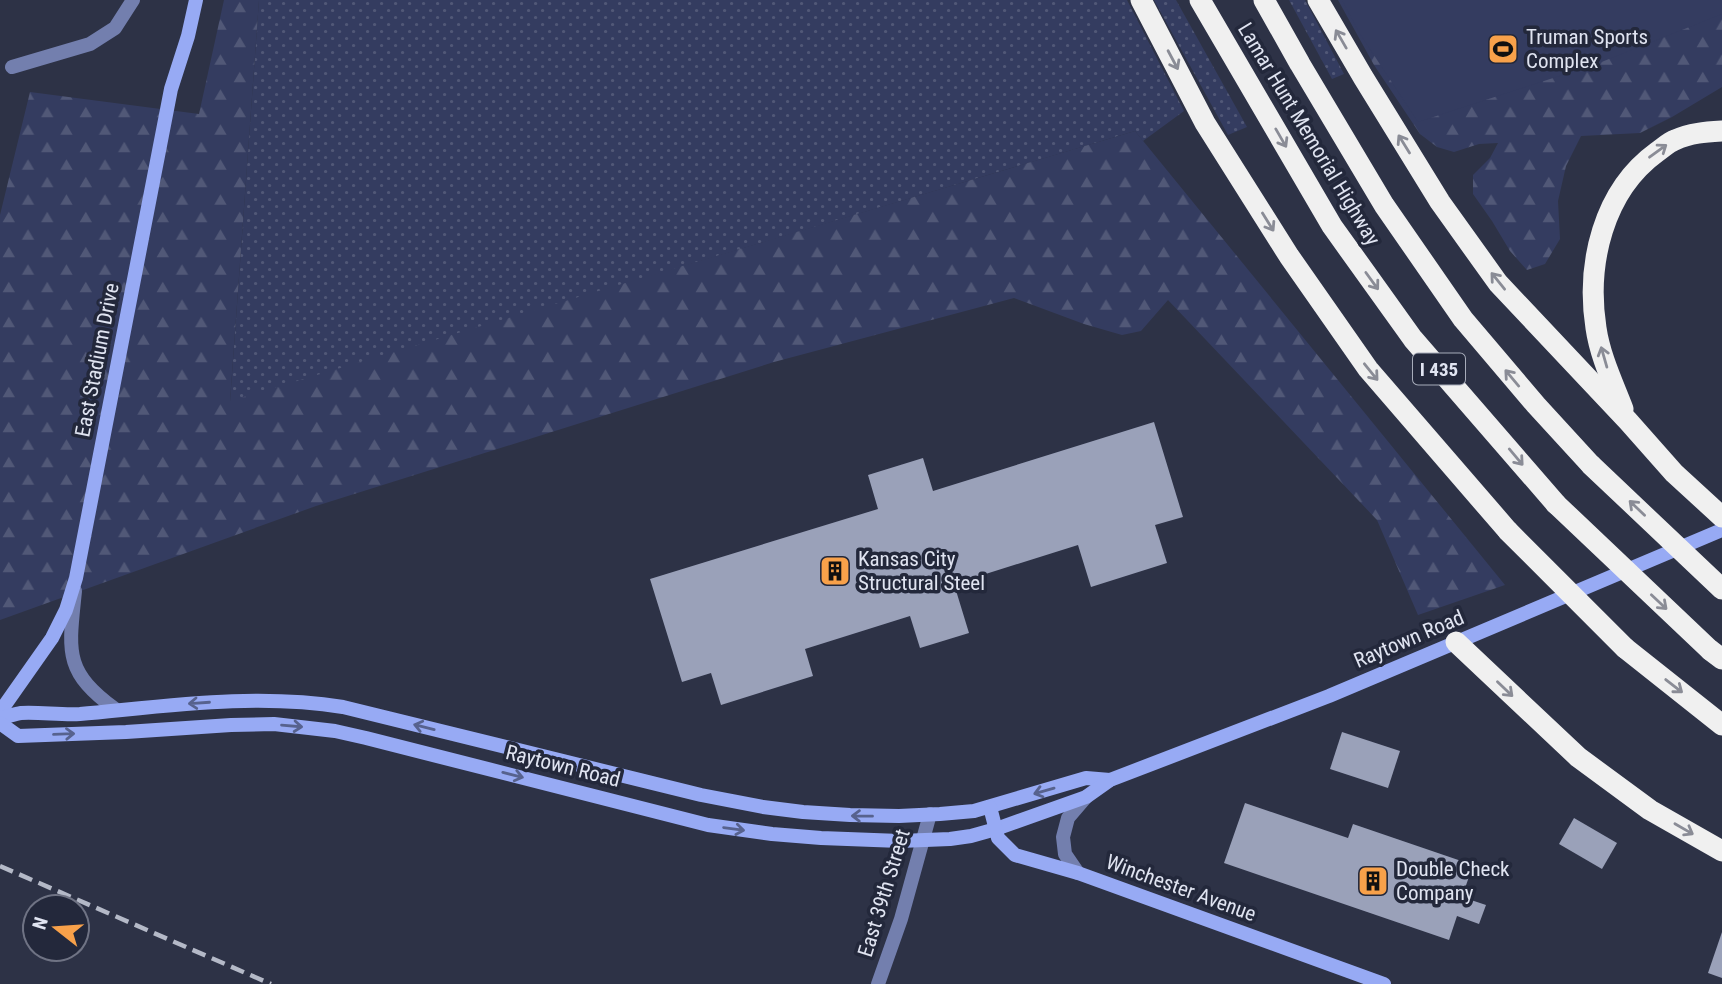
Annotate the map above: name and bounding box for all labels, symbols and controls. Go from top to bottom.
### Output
street label: Lamar Hunt Memorial Highway [1233,18,1385,250]
place label: Truman Sports Complex [1526,25,1648,73]
one-way arrow [1334,29,1348,49]
sports icon: Truman Sports Complex [1486,32,1520,66]
one-way arrow [1166,50,1180,70]
one-way arrow [1274,128,1288,148]
one-way arrow [1397,135,1411,155]
one-way arrow [1648,144,1667,158]
one-way arrow [1260,212,1275,231]
one-way arrow [1364,272,1379,291]
one-way arrow [1490,273,1506,291]
street label: East Stadium Drive [70,281,124,439]
one-way arrow [1596,346,1609,368]
road number: I 435 [1413,354,1465,384]
one-way arrow [1364,362,1379,380]
one-way arrow [1504,369,1520,387]
one-way arrow [1508,448,1524,466]
one-way arrow [1629,500,1646,517]
place label: Kansas City Structural Steel [858,547,985,595]
building icon: Kansas City Structural Steel [818,554,852,588]
one-way arrow [1650,593,1667,610]
street label: Raytown Road [1350,605,1468,673]
one-way arrow [1664,679,1682,694]
one-way arrow [1496,681,1513,698]
one-way arrow [189,697,211,710]
one-way arrow [280,720,302,733]
one-way arrow [413,720,436,733]
one-way arrow [53,728,76,741]
street label: Raytown Road [503,740,623,792]
one-way arrow [502,769,524,782]
one-way arrow [1033,785,1055,798]
one-way arrow [851,809,874,822]
one-way arrow [722,823,745,836]
one-way arrow [1673,823,1693,837]
street label: East 39th Street [853,826,915,960]
street label: Winchester Avenue [1103,850,1259,926]
place label: Double Check Company [1396,857,1510,905]
building icon: Double Check Company [1356,864,1390,898]
north arrow [21,893,91,963]
text: N [28,914,53,932]

